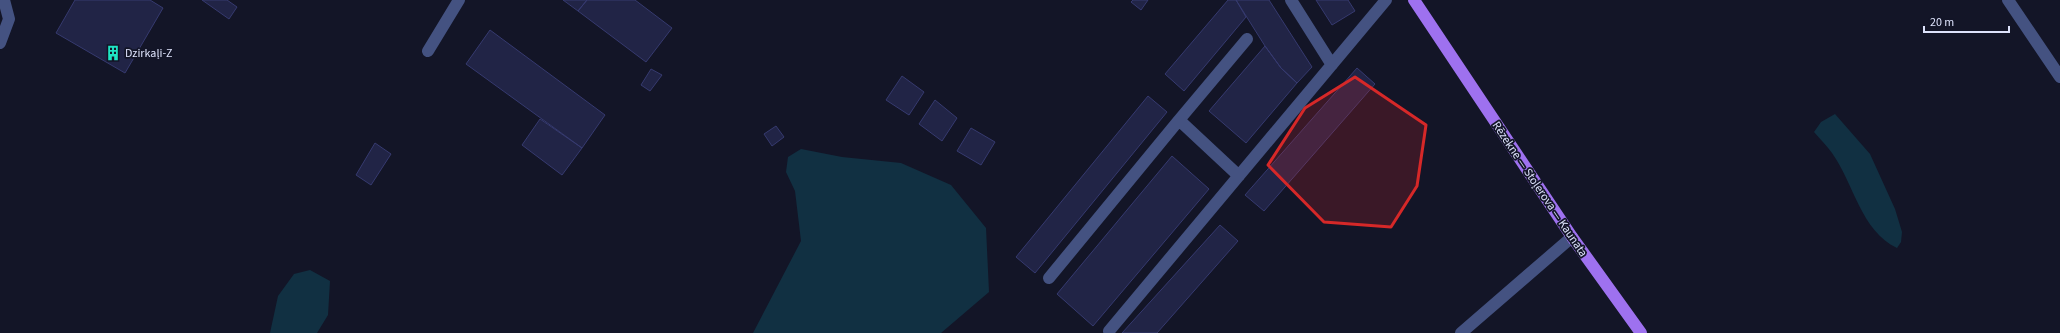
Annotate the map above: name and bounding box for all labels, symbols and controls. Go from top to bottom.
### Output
scale bar [1924,8,2009,34]
text: 20 m [1930,14,1954,31]
building icon: Dzirkaļi-Z [104,44,122,62]
place label: Dzirkaļi-Z [125,45,172,62]
street label: Rēzekne — Stoļerova — Kaunata [1488,118,1591,260]

